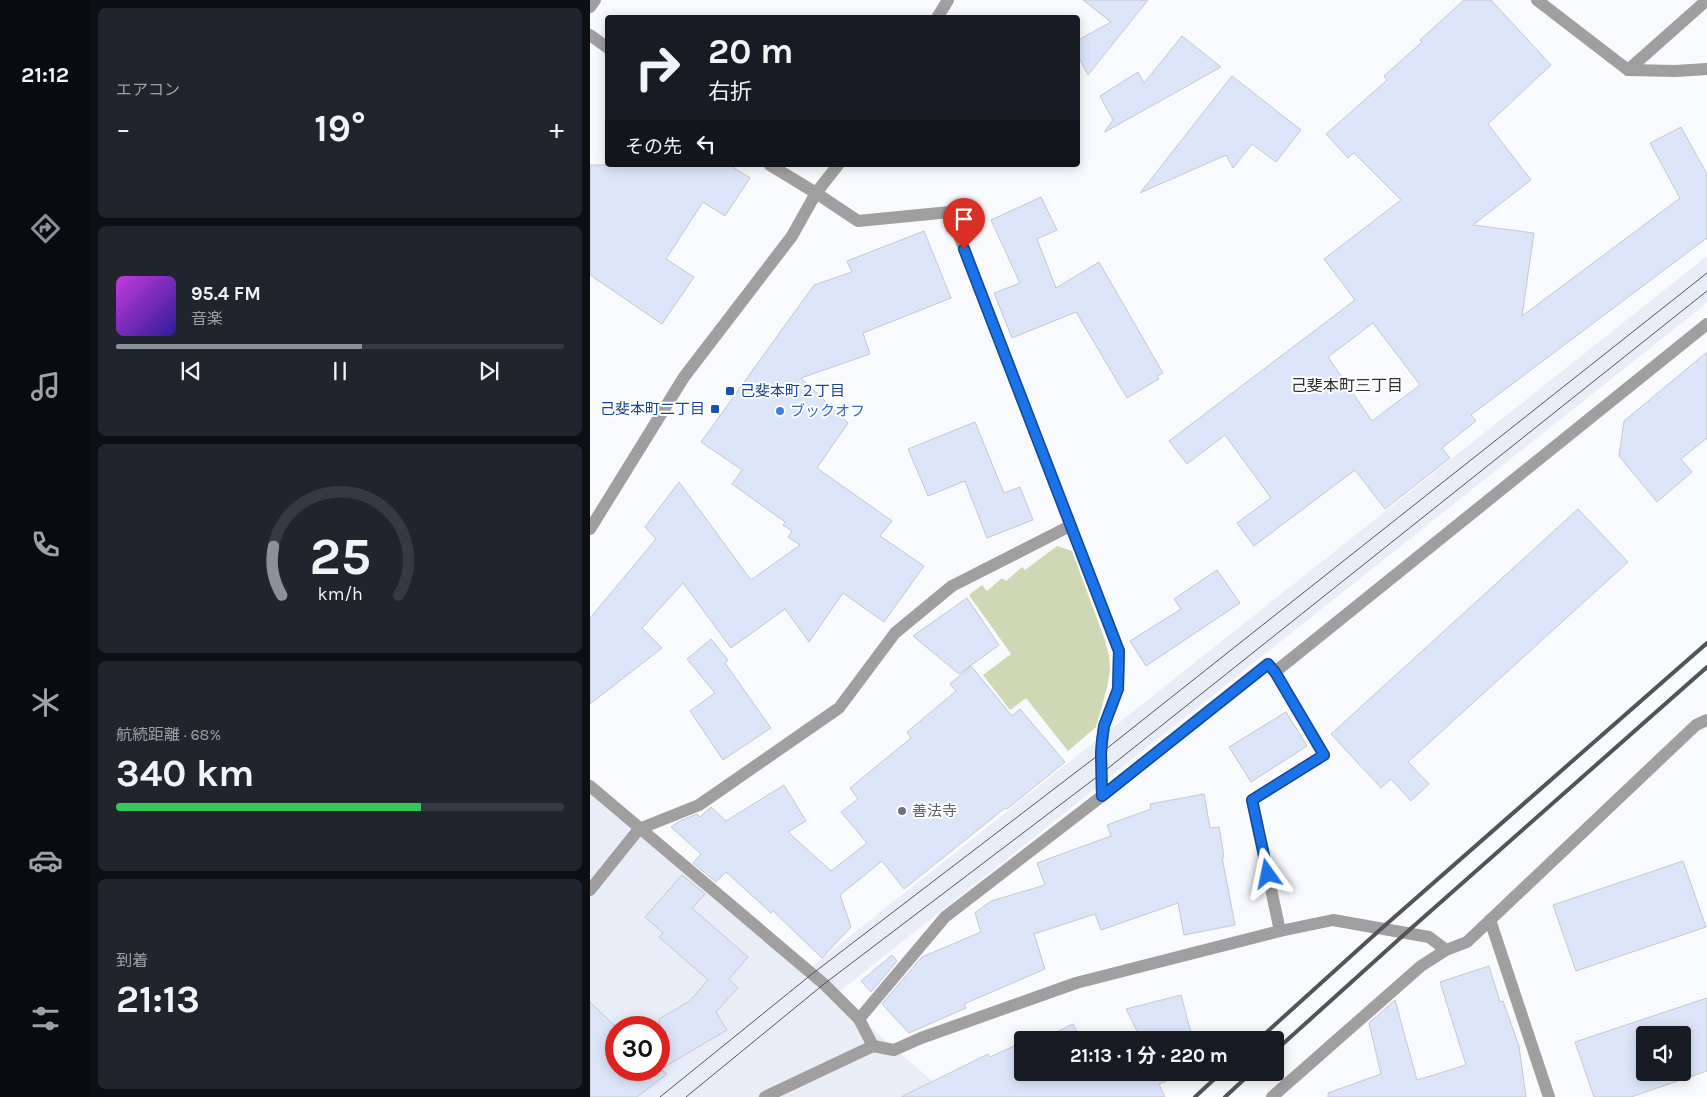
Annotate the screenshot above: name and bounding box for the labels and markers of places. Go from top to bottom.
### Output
pin [943,198,985,249]
place label: 己斐本町２丁目 [740,382,845,400]
marker: 己斐本町２丁目 [724,385,736,397]
place label: 己斐本町二丁目 [600,400,705,418]
place label: ブックオフ [790,402,865,420]
marker: 己斐本町二丁目 [709,403,721,415]
marker: ブックオフ [774,405,786,417]
place label: 善法寺 [912,802,957,820]
marker: 善法寺 [896,805,908,817]

